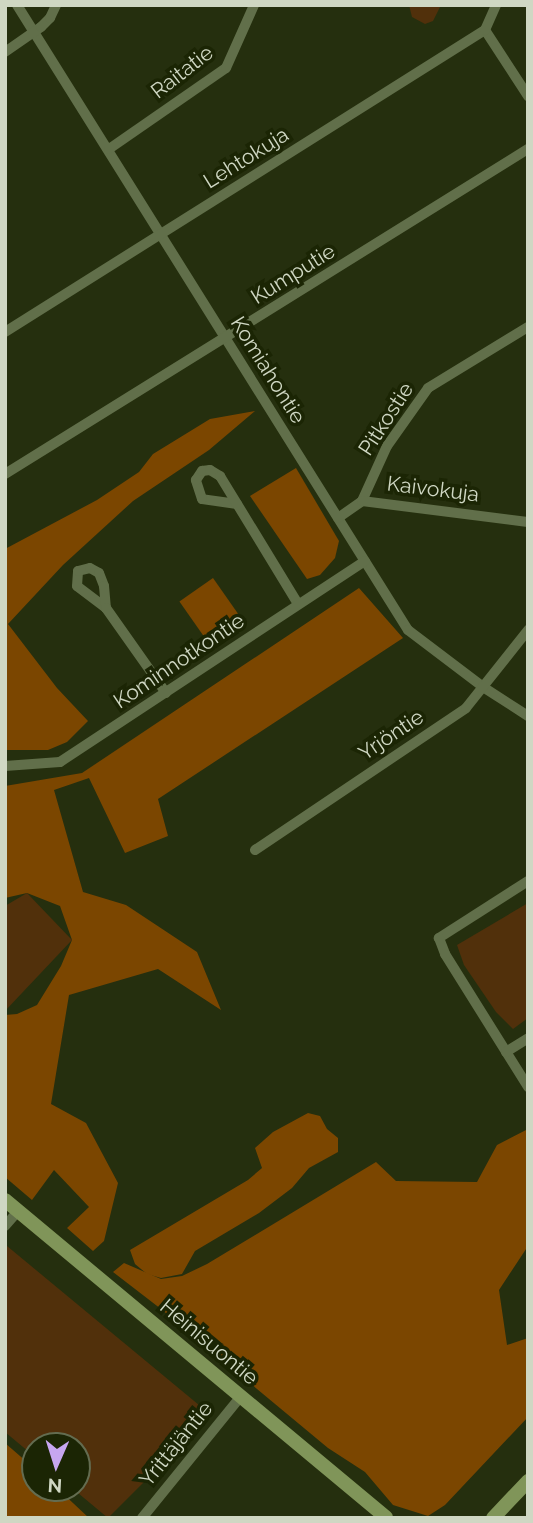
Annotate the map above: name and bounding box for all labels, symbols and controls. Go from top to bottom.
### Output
street label: Raitatie [146,40,218,104]
street label: Lehtokuja [199,122,293,194]
street label: Kumputie [246,238,340,310]
street label: Komiahontie [225,312,311,428]
street label: Pitkostie [353,378,419,460]
street label: Kaivokuja [386,471,480,507]
street label: Kominnotkontie [109,608,249,714]
street label: Yrjöntie [354,704,428,766]
street label: Heinisuontie [155,1294,263,1390]
street label: Yrittäjäntie [134,1396,218,1492]
north arrow [21,1432,91,1502]
text: N [47,1475,63,1497]

